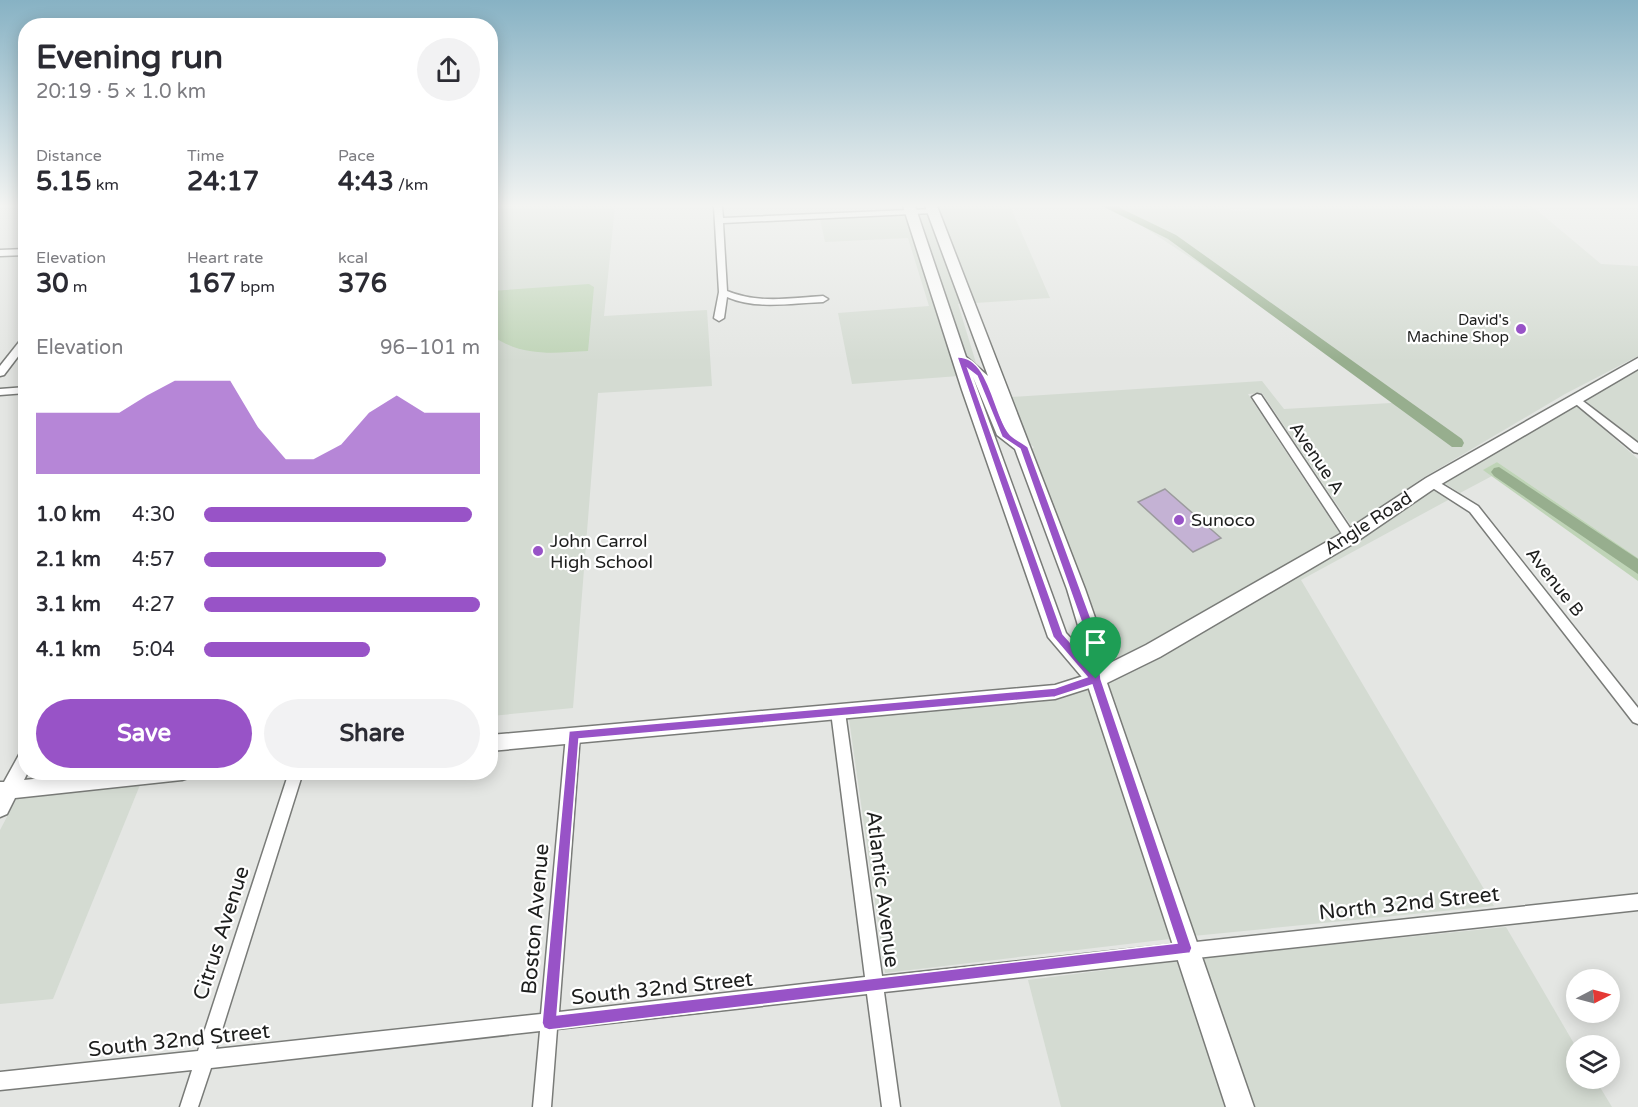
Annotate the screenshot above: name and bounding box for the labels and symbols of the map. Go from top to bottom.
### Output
place label: David's Machine Shop [1407,311,1509,346]
marker: David's Machine Shop [1514,322,1528,336]
street label: Avenue A [1285,418,1349,498]
street label: Angle Road [1320,486,1416,560]
place label: Sunoco [1191,509,1255,531]
marker: Sunoco [1172,513,1186,527]
place label: John Carrol High School [550,530,653,573]
street label: Avenue B [1521,543,1589,621]
marker: John Carrol High School [531,544,545,558]
pin [1070,617,1121,679]
street label: Atlantic Avenue [860,809,905,969]
street label: Boston Avenue [516,842,555,995]
street label: Citrus Avenue [188,863,255,1003]
street label: North 32nd Street [1317,882,1501,925]
street label: South 32nd Street [570,967,754,1010]
north arrow [1566,969,1620,1023]
street label: South 32nd Street [87,1019,271,1062]

